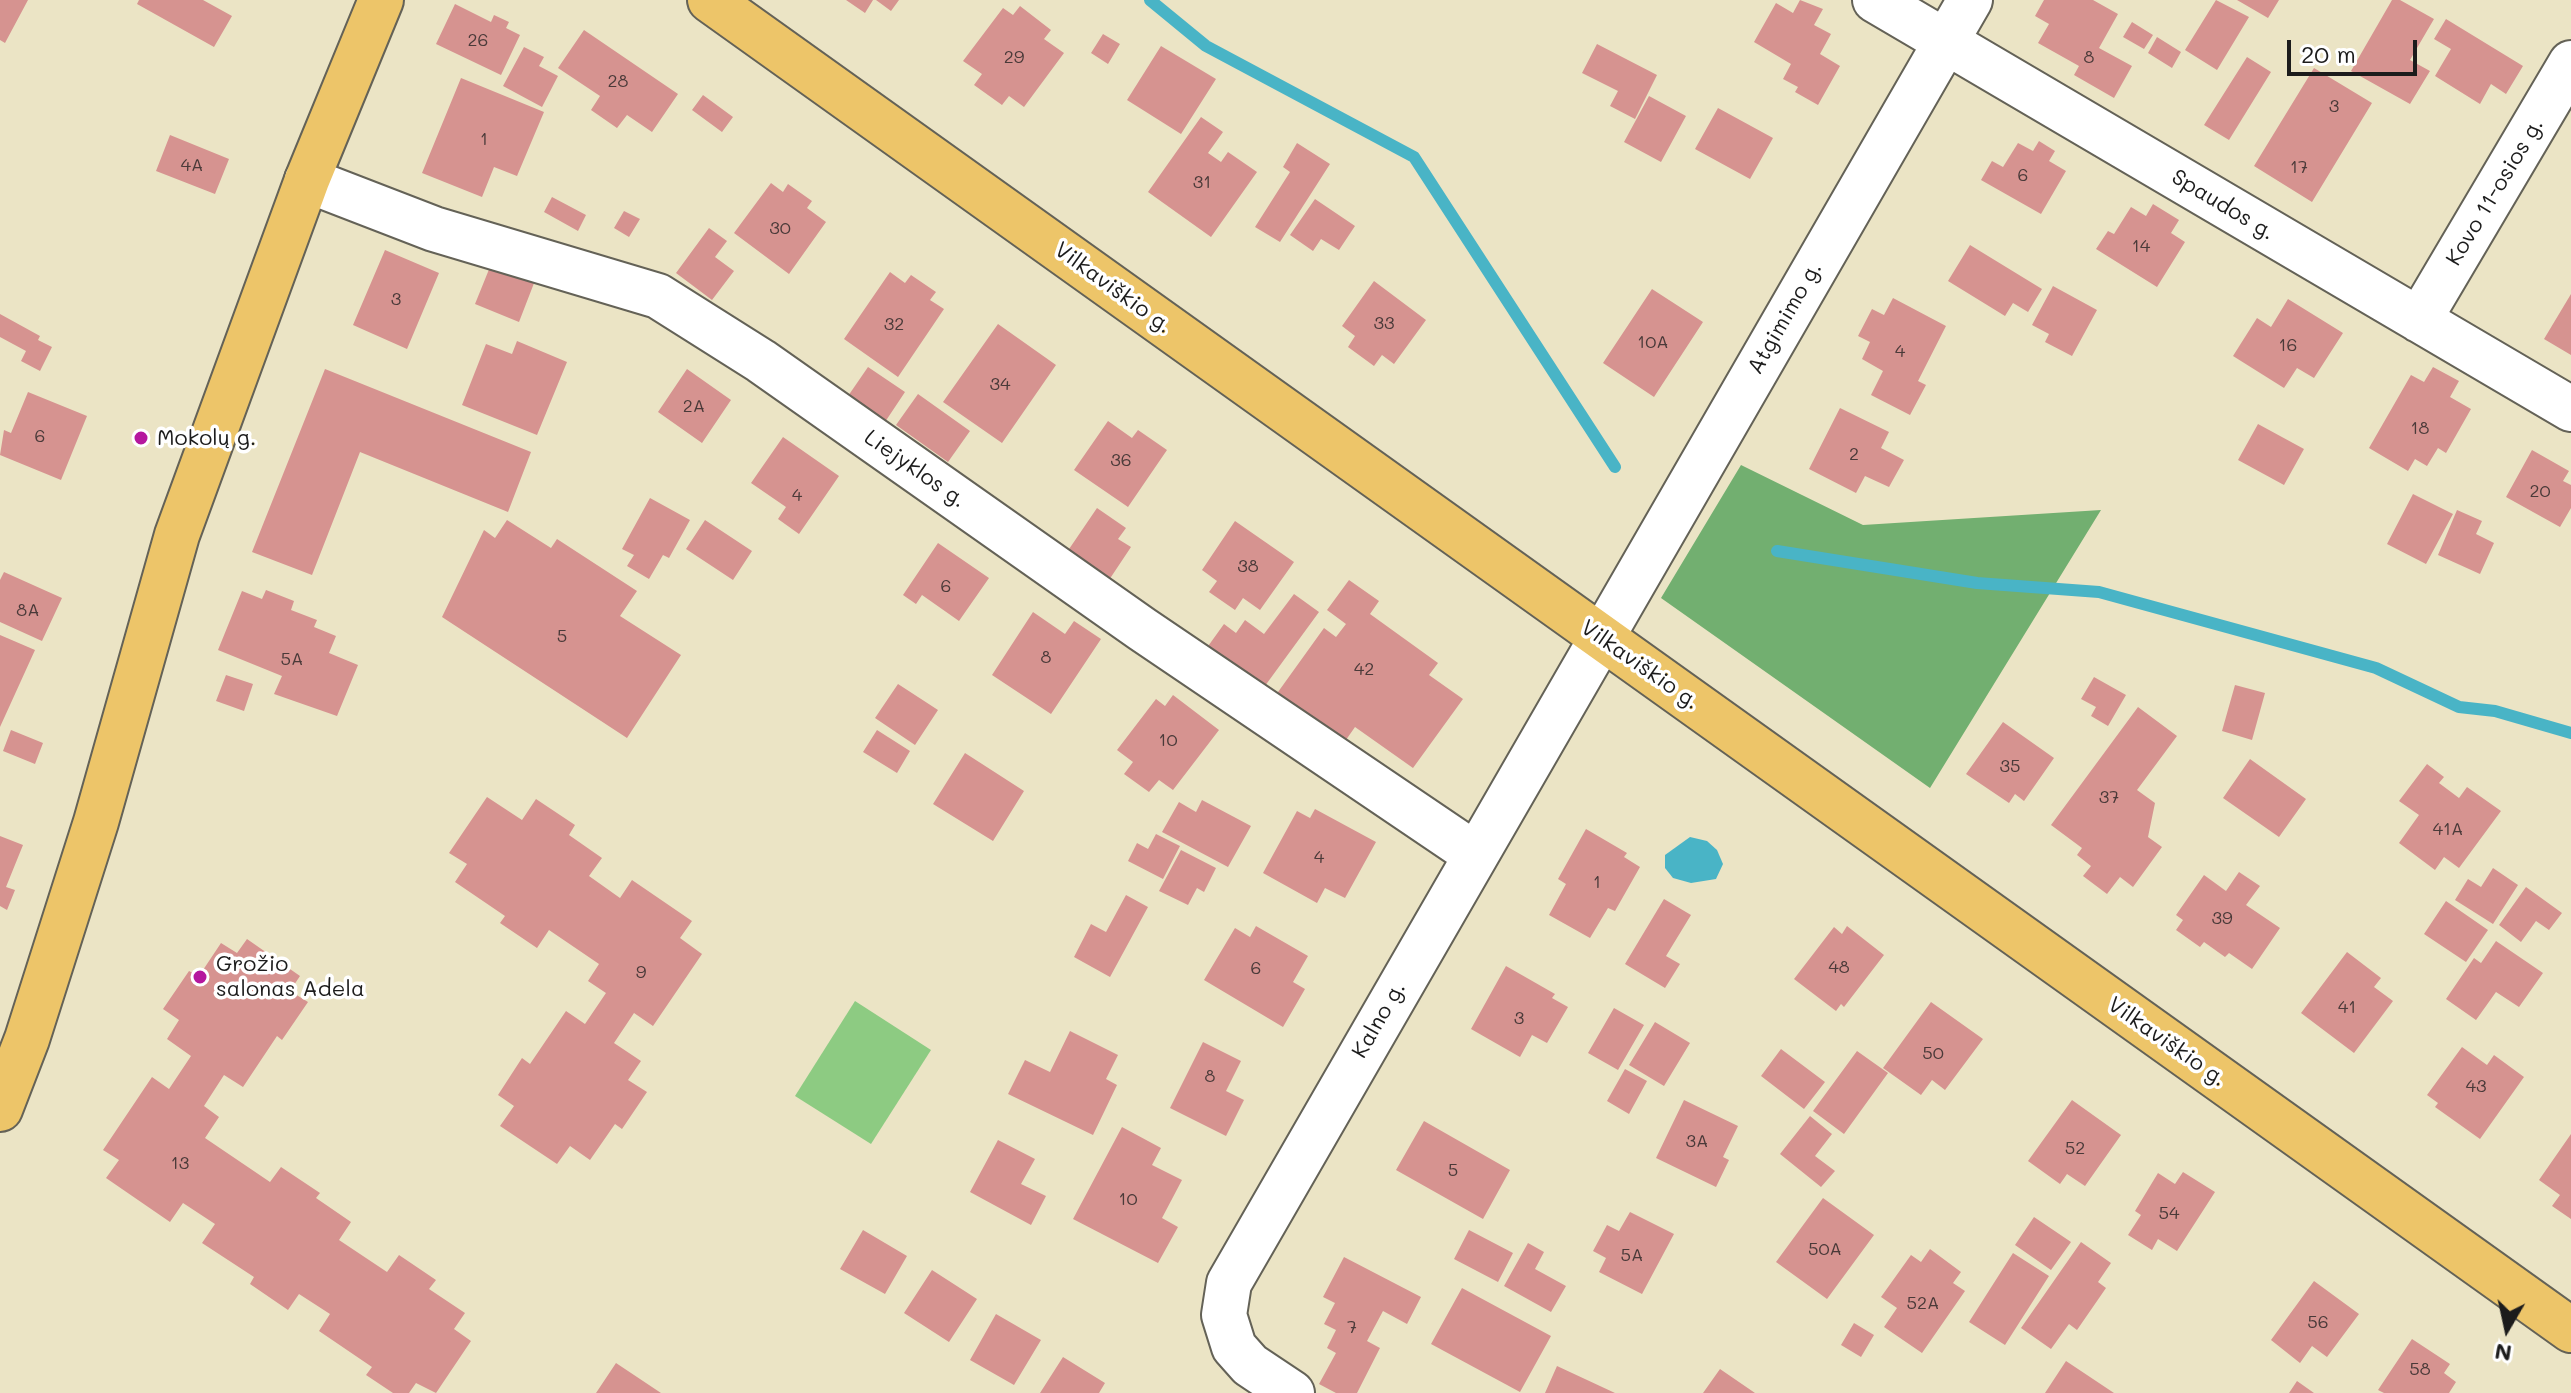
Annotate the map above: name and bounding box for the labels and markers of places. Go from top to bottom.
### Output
place label: Mokolų g. [157,425,256,451]
marker: Mokolų g. [132,429,150,447]
place label: Grožio salonas Adela [216,951,365,1002]
marker: Grožio salonas Adela [191,968,209,986]

